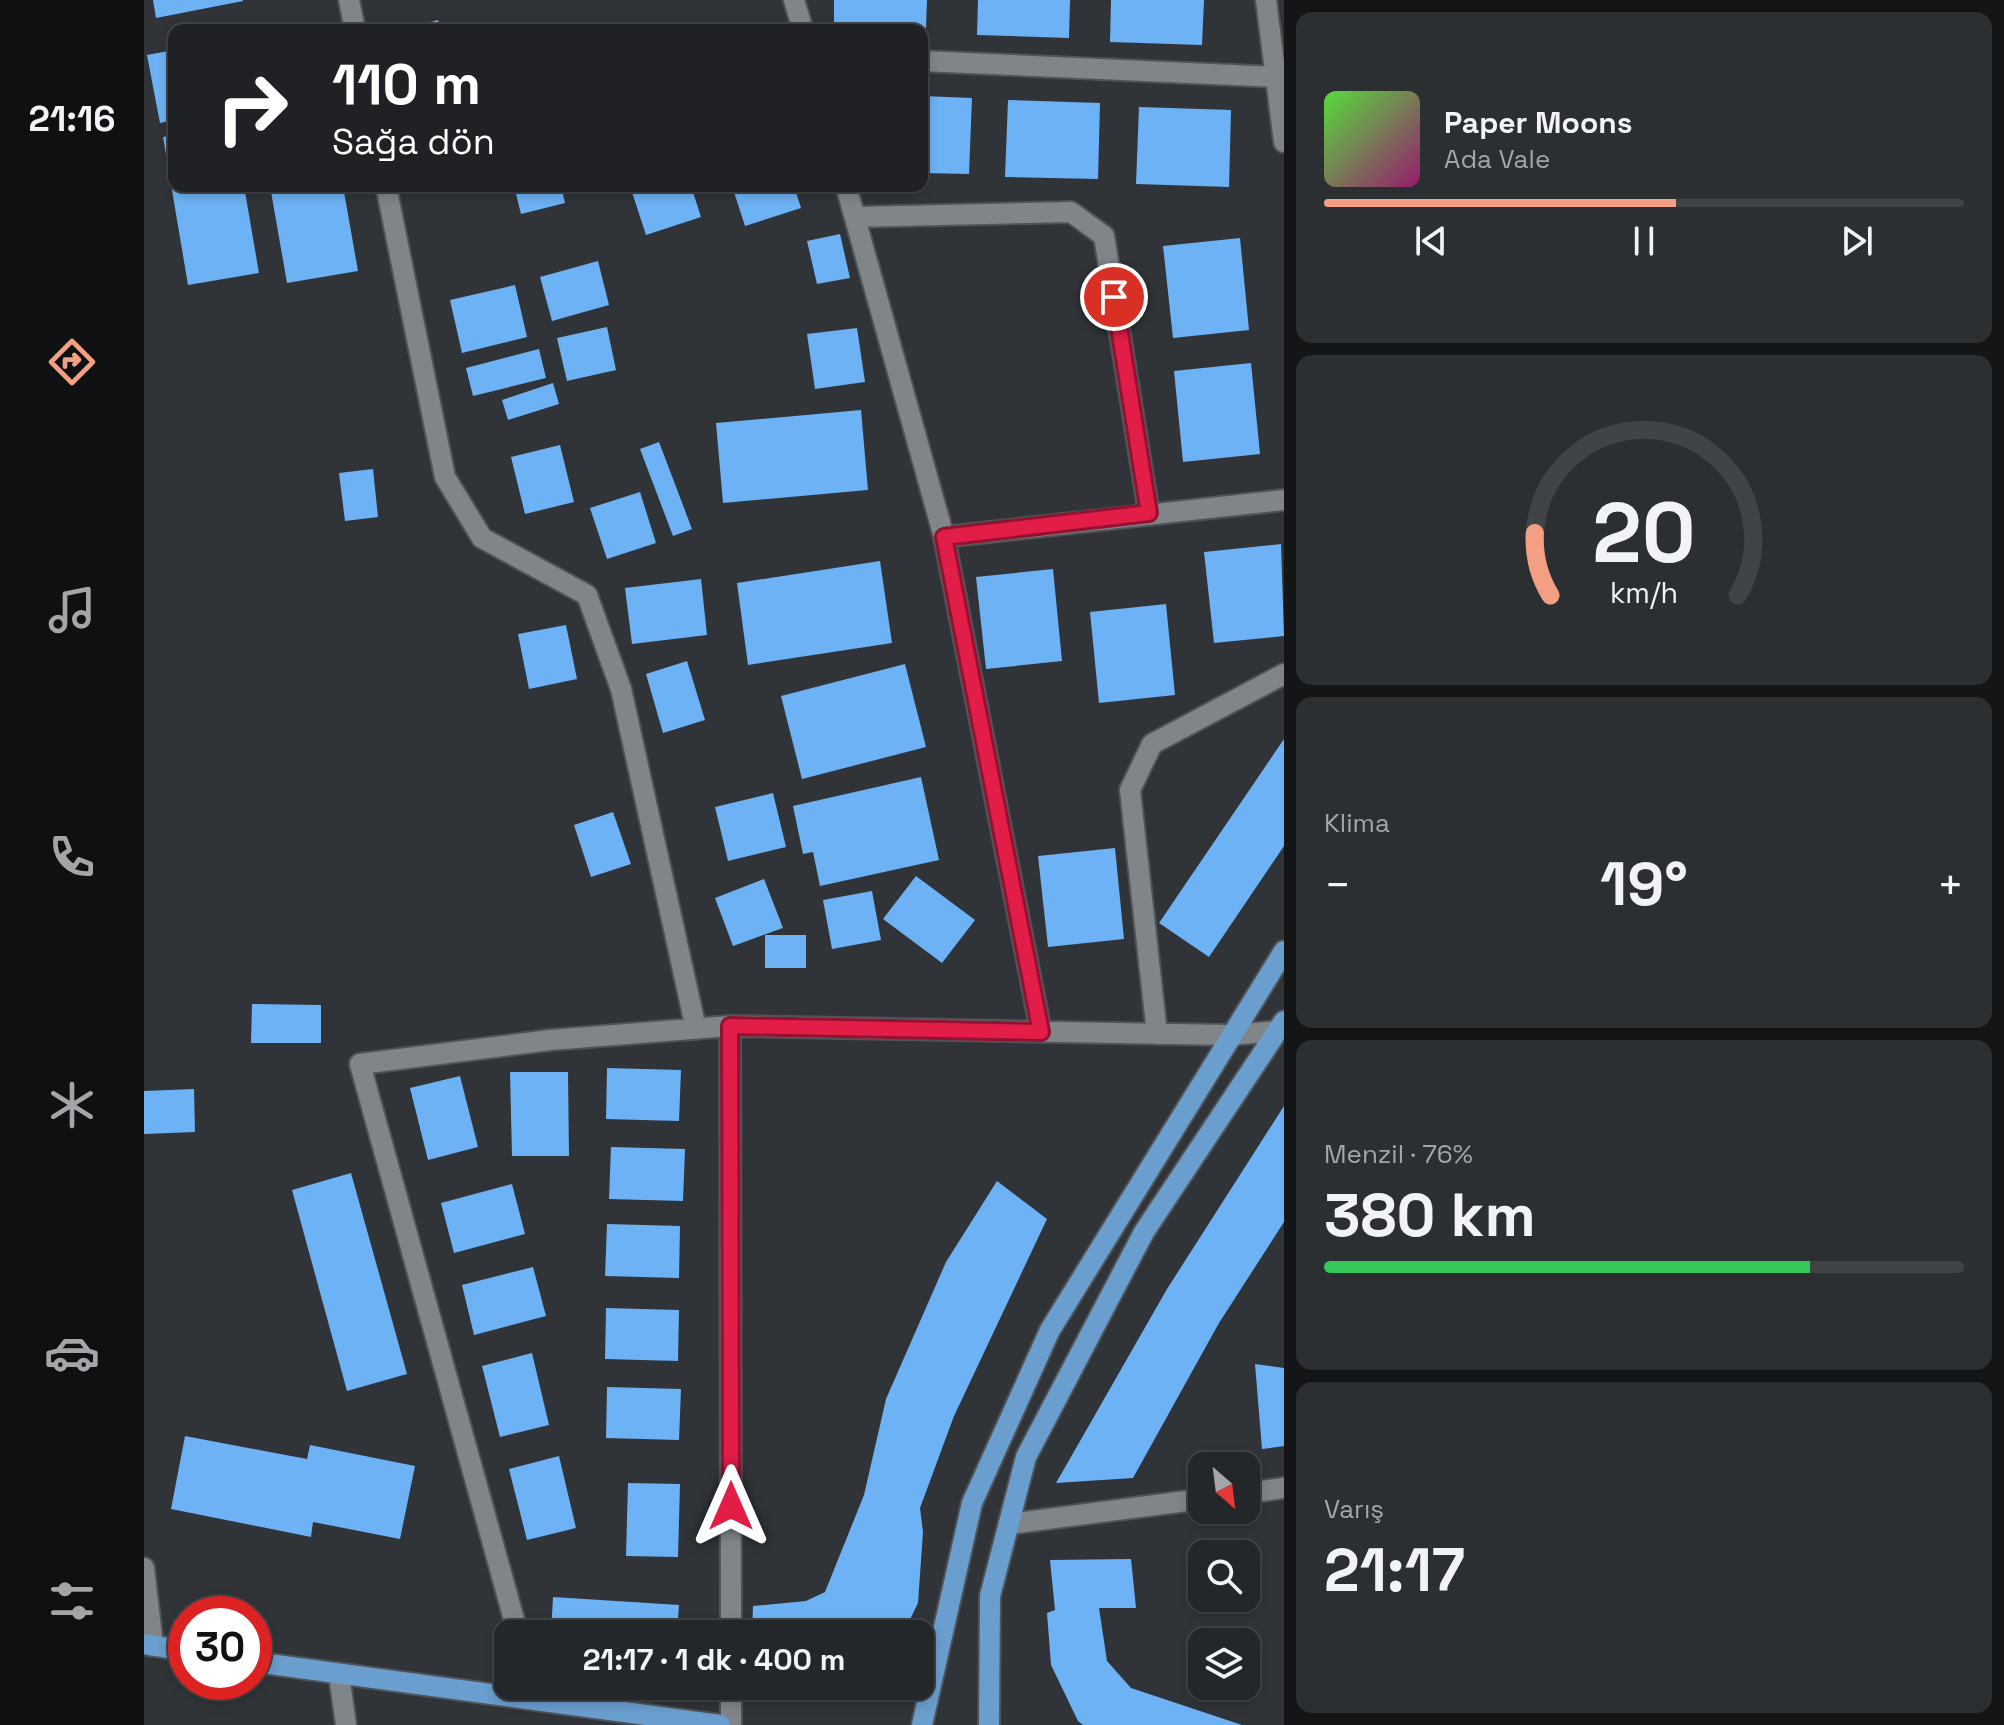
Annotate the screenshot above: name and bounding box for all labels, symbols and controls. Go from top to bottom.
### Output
text: 110 m [332,49,481,120]
icon: right [200,56,304,160]
text: 21:16 [29,96,115,142]
text: Paper Moons [1444,103,1633,142]
text: Sağa dön [332,119,495,165]
text: Ada Vale [1444,142,1550,176]
icon: previous [1409,219,1453,263]
icon: pause [1622,219,1666,263]
icon: next [1835,219,1879,263]
pin [1080,263,1148,331]
icon: arrive [1092,275,1136,319]
icon: directions [44,334,100,390]
text: 20 [1592,479,1696,585]
text: km/h [1610,575,1678,611]
icon: music [44,582,100,638]
text: Klima [1324,806,1390,840]
icon: phone [44,829,100,885]
text: 19° [1600,846,1688,923]
text: − [1324,857,1351,913]
text: + [1937,857,1964,913]
icon: climate [44,1077,100,1133]
text: Menzil · 76% [1324,1137,1473,1171]
text: 380 km [1324,1177,1536,1254]
icon: car [44,1325,100,1381]
north arrow [1188,1452,1260,1524]
map controls [1188,1452,1260,1700]
position arrow [689,1464,773,1548]
text: Varış [1324,1492,1384,1526]
text: 21:17 [1324,1532,1465,1609]
button: search [1188,1540,1260,1612]
icon: filters [44,1573,100,1629]
speed limit sign: 30 [168,1596,272,1700]
button: layers [1188,1628,1260,1700]
text: 21:17 · 1 dk · 400 m [583,1640,845,1679]

